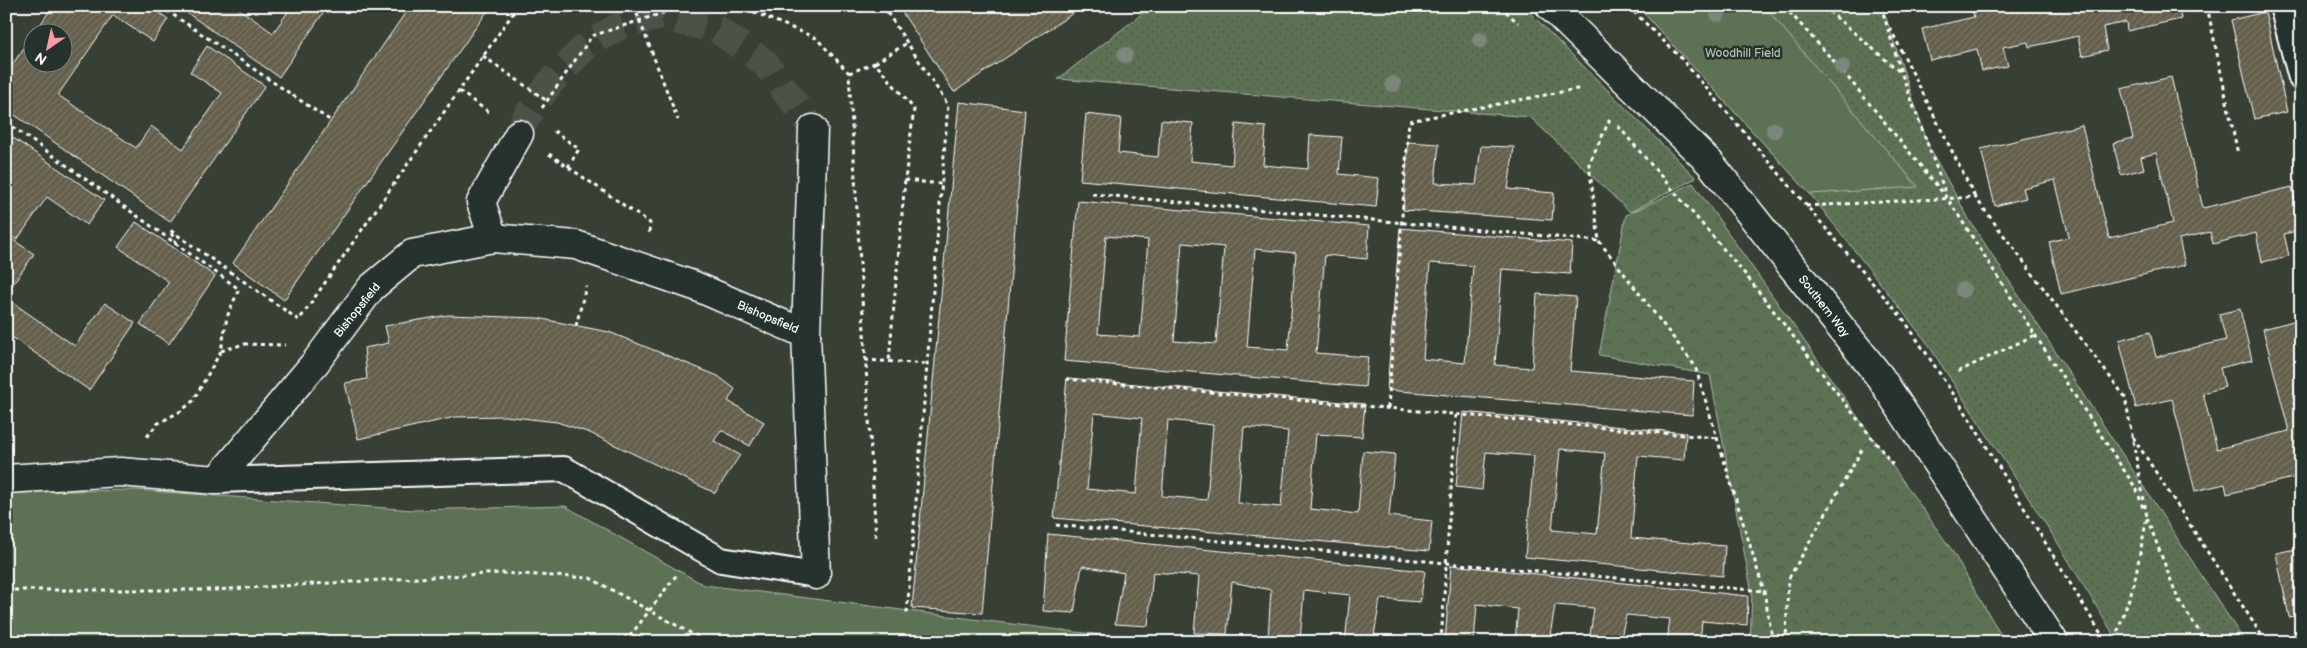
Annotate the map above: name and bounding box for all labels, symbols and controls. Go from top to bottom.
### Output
north arrow [22,22,72,72]
park label: Woodhill Field [1705,46,1781,61]
text: N [32,48,50,68]
street label: Southern Way [1795,272,1853,341]
street label: Bishopsfield [331,280,384,341]
street label: Bishopsfield [735,298,801,337]

